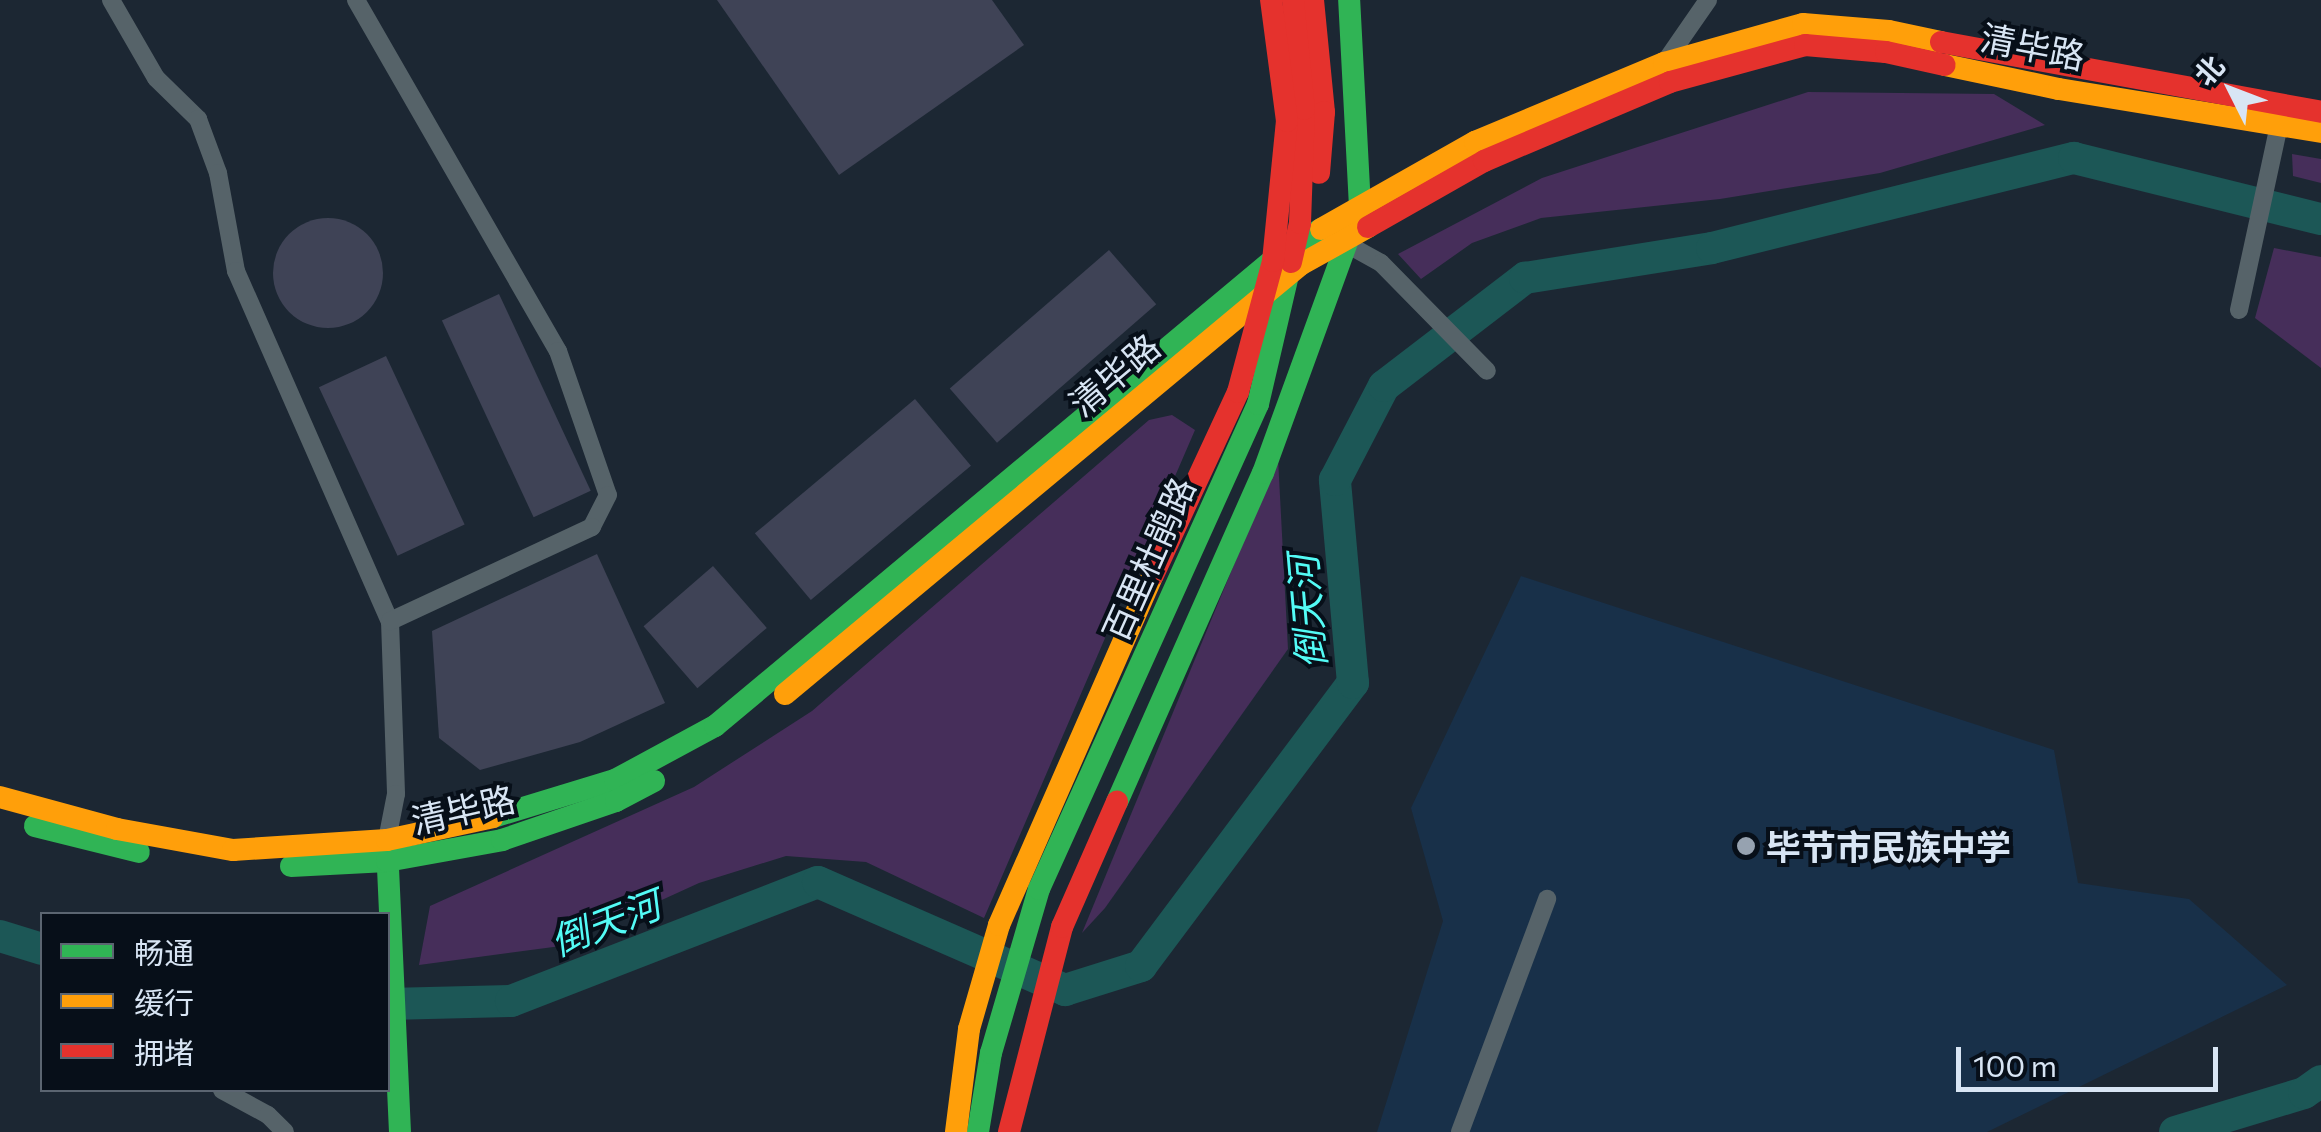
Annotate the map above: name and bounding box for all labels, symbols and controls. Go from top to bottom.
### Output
street label: 清毕路 [1977,15,2089,77]
north arrow [2181,40,2281,140]
text: 北 [2187,48,2231,92]
street label: 清毕路 [1060,324,1168,424]
street label: 百里杜鹃路 [1093,471,1203,647]
water label: 倒天河 [1278,553,1334,671]
street label: 清毕路 [407,777,519,841]
place label: 毕节市民族中学 [1766,825,2011,867]
marker: 毕节市民族中学 [1735,835,1757,857]
water label: 倒天河 [544,880,666,964]
legend [40,912,390,1092]
text: 畅通 [134,933,194,970]
text: 缓行 [134,983,194,1020]
scale bar [1961,1027,2224,1089]
text: 拥堵 [134,1033,194,1070]
text: 100 m [1973,1046,2057,1083]

